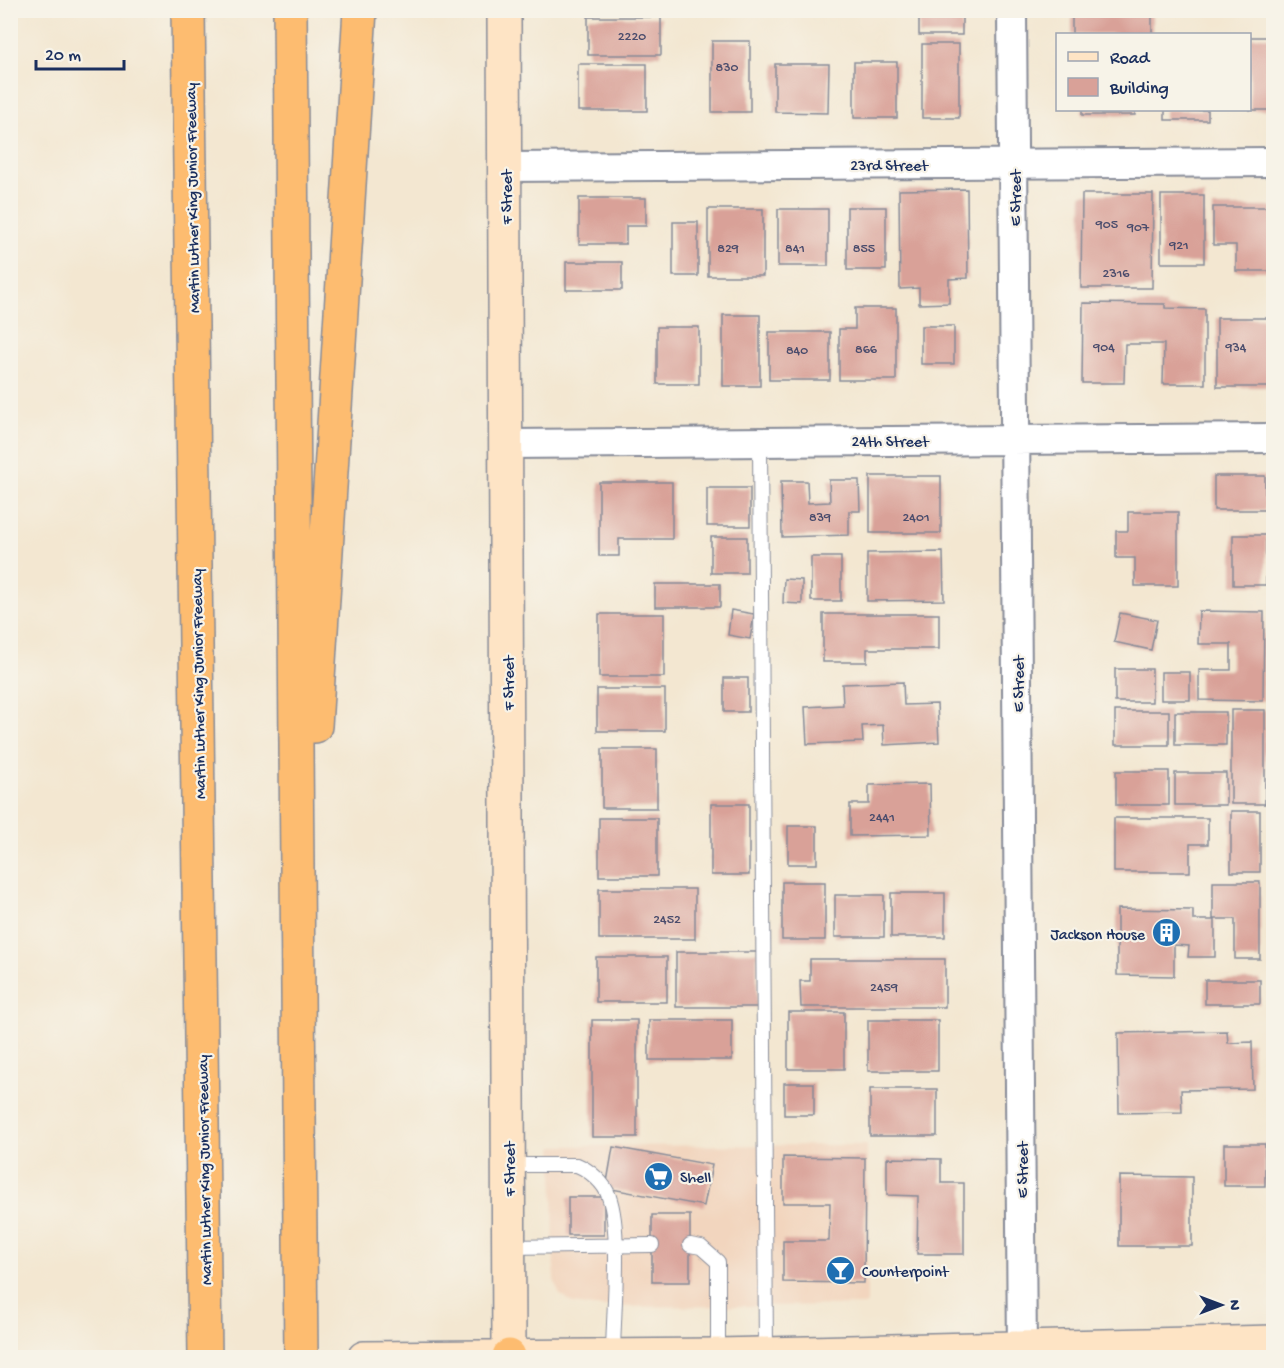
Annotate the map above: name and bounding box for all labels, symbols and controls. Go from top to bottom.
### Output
house number: 2220 [618,29,646,46]
scale bar [36,33,124,71]
legend [1056,33,1251,111]
text: 20 m [45,46,81,67]
text: Road [1110,49,1151,70]
house number: 830 [716,60,738,77]
text: Building [1109,79,1169,100]
street label: Martin Luther King Junior Freeway [183,82,206,313]
street label: 23rd Street [850,158,929,177]
street label: F Street [499,168,518,225]
street label: E Street [1008,168,1027,226]
house number: 905 [1095,217,1118,234]
house number: 907 [1126,220,1150,237]
house number: 921 [1168,238,1189,255]
house number: 829 [717,241,739,258]
house number: 841 [785,241,805,258]
house number: 855 [853,241,875,258]
house number: 2316 [1103,266,1130,283]
house number: 904 [1092,340,1115,357]
house number: 934 [1225,340,1247,357]
house number: 866 [855,342,878,359]
house number: 840 [786,343,808,360]
street label: 24th Street [852,434,930,453]
house number: 839 [809,510,831,527]
house number: 2401 [902,510,930,527]
street label: Martin Luther King Junior Freeway [189,568,212,799]
street label: F Street [501,654,520,711]
street label: E Street [1011,654,1030,712]
house number: 2441 [869,810,895,827]
house number: 2452 [653,912,681,929]
building icon: Jackson House [1150,917,1182,949]
place label: Jackson House [1050,927,1146,946]
house number: 2459 [870,980,898,997]
street label: Martin Luther King Junior Freeway [195,1054,218,1285]
street label: F Street [502,1140,521,1197]
street label: E Street [1015,1140,1034,1198]
supermarket icon: Shell [643,1160,675,1192]
place label: Shell [680,1170,711,1189]
bar icon: Counterpoint [825,1254,857,1286]
place label: Counterpoint [862,1264,950,1283]
north arrow [1191,1275,1251,1335]
text: N [1223,1300,1242,1311]

